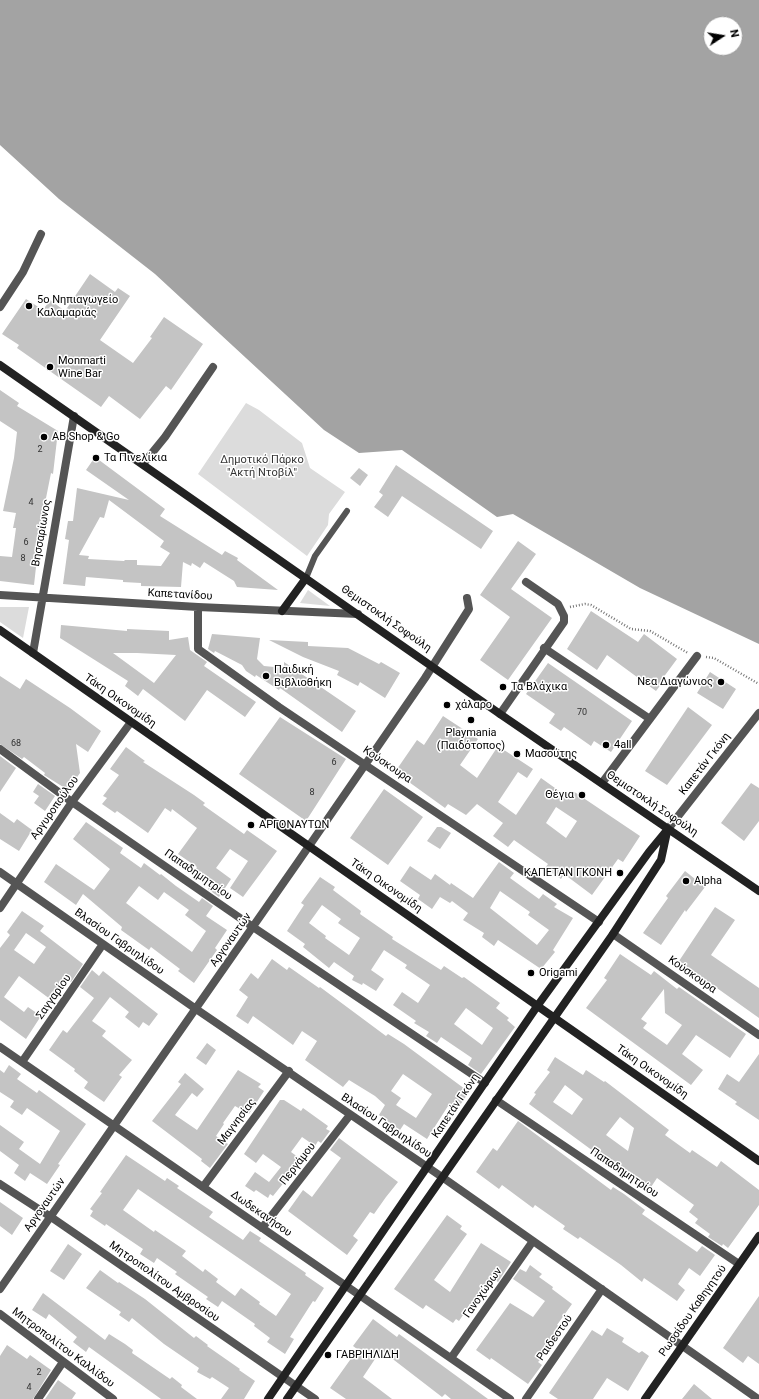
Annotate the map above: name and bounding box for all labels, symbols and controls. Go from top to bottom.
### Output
north arrow [703,16,743,56]
text: N [727,28,741,39]
place label: 5ο Νηπιαγωγείο Καλαμαριάς [37,293,118,319]
marker: 5ο Νηπιαγωγείο Καλαμαριάς [24,301,34,311]
place label: Monmarti Wine Bar [58,354,106,380]
marker: Monmarti Wine Bar [45,362,55,372]
place label: AB Shop & Go [52,430,120,444]
marker: AB Shop & Go [39,432,49,442]
house number: 2 [37,445,43,455]
place label: Τα Πινελίκια [104,451,167,465]
marker: Τα Πινελίκια [91,453,101,463]
park label: Δημοτικό Πάρκο "Ακτή Ντοβίλ" [220,453,304,479]
house number: 4 [28,498,34,508]
street label: Βησσαρίωνος [30,498,54,568]
house number: 6 [23,538,29,548]
house number: 8 [20,554,26,564]
street label: Θεμιστοκλή Σοφούλη [338,583,434,655]
street label: Καπετανίδου [147,587,213,603]
place label: Παιδική Βιβλιοθήκη [274,663,332,689]
street label: Τάκη Οικονομίδη [82,671,158,731]
marker: Παιδική Βιβλιοθήκη [261,671,271,681]
place label: Νεα Διαγώνιος [637,675,713,689]
marker: Νεα Διαγώνιος [716,677,726,687]
place label: Τα Βλάχικα [511,680,567,694]
marker: Τα Βλάχικα [498,682,508,692]
place label: χάλαρο [455,698,492,712]
marker: χάλαρο [442,700,452,710]
house number: 70 [577,708,587,718]
marker: Playmania (Παιδότοπος) [466,715,476,725]
place label: Playmania (Παιδότοπος) [437,726,505,752]
street label: Καπετάν Γκόνη [677,730,733,798]
place label: 4all [614,738,632,752]
house number: 68 [11,739,21,749]
marker: 4all [601,740,611,750]
street label: Κούσκουρα [360,744,414,786]
place label: Μασούτης [525,747,577,761]
marker: Μασούτης [512,749,522,759]
house number: 6 [331,758,337,768]
street label: Θεμιστοκλή Σοφούλη [604,768,700,840]
street label: Αργυροπούλου [28,774,82,842]
house number: 8 [309,788,315,798]
place label: Θέγια [545,788,574,802]
marker: Θέγια [577,790,587,800]
place label: ΑΡΓΟΝΑΥΤΩΝ [259,818,329,832]
marker: ΑΡΓΟΝΑΥΤΩΝ [246,820,256,830]
street label: Παπαδημητρίου [162,847,234,903]
street label: Τάκη Οικονομίδη [348,856,424,916]
place label: ΚΑΠΕΤΑΝ ΓΚΟΝΗ [524,866,612,880]
marker: ΚΑΠΕΤΑΝ ΓΚΟΝΗ [615,868,625,878]
place label: Alpha [694,874,722,888]
marker: Alpha [681,876,691,886]
street label: Βλασίου Γαβριηλίδου [72,906,166,978]
street label: Αργοναυτών [208,911,254,969]
street label: Κούσκουρα [665,953,719,997]
place label: Origami [539,966,577,980]
marker: Origami [526,968,536,978]
street label: Σαγγαρίου [34,972,74,1022]
street label: Τάκη Οικονομίδη [614,1042,690,1102]
street label: Καπετάν Γκόνη [429,1071,483,1141]
street label: Βλασίου Γαβριηλίδου [338,1091,434,1161]
street label: Μαγνησίας [215,1096,259,1148]
street label: Περγάμου [277,1140,319,1188]
street label: Παπαδημητρίου [587,1145,661,1201]
street label: Αργοναυτών [22,1176,68,1234]
street label: Δωδεκανήσου [228,1188,294,1240]
street label: Μητροπολίτου Αμβροσίου [106,1239,222,1325]
street label: Ρωσσίδου Καθηγητού [657,1263,729,1359]
street label: Γανοχώρων [461,1265,505,1321]
street label: Μητροπολίτου Καλλίδου [9,1305,117,1391]
street label: Ραιδεστού [534,1313,576,1363]
place label: ΓΑΒΡΙΗΛΙΔΗ [336,1348,399,1362]
marker: ΓΑΒΡΙΗΛΙΔΗ [323,1350,333,1360]
house number: 2 [36,1368,42,1378]
house number: 4 [26,1383,32,1393]

